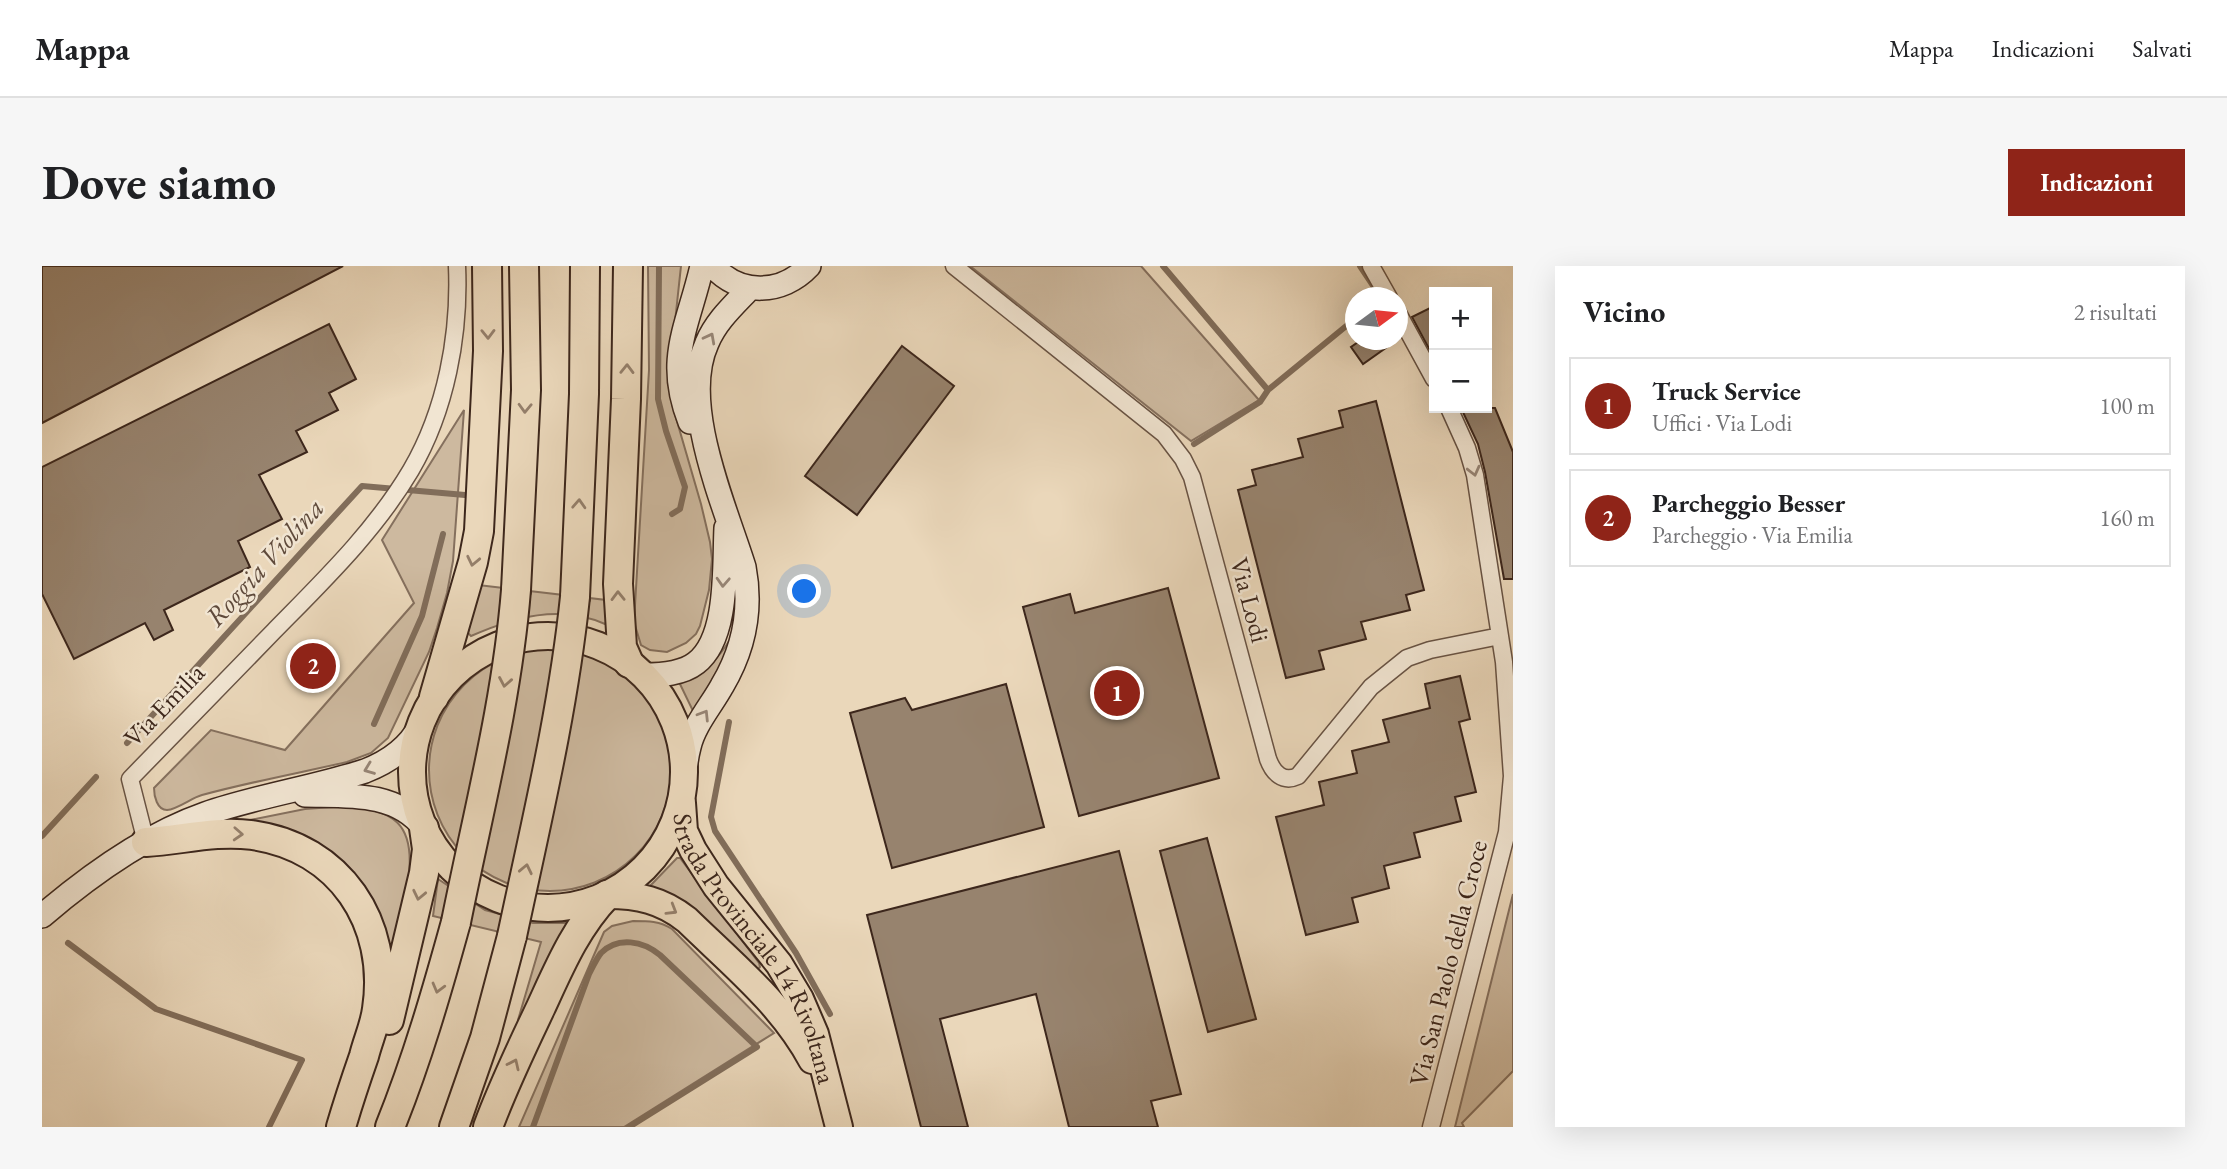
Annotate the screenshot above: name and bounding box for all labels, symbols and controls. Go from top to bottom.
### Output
text: Mappa [35,27,130,70]
text: Mappa [1889,33,1954,64]
text: Indicazioni [1992,33,2094,64]
text: Salvati [2132,33,2192,64]
button: Indicazioni [2008,149,2185,216]
text: Dove siamo [42,150,276,214]
north arrow [1345,287,1408,350]
map controls [1429,287,1492,413]
button: + [1429,287,1492,350]
text: Vicino [1583,292,1665,331]
text: 2 risultati [2074,297,2157,327]
one-way arrow [480,329,496,340]
one-way arrow [702,333,715,345]
button: − [1429,350,1492,413]
one-way arrow [619,363,635,374]
text: Truck Service [1652,374,1801,408]
text: 1 [1602,391,1614,421]
text: 100 m [2099,391,2155,421]
one-way arrow [517,403,533,413]
text: Uffici · Via Lodi [1652,408,1792,438]
one-way arrow [1466,465,1480,477]
text: Parcheggio Besser [1652,486,1845,520]
water label: Roggia Violina [197,490,331,634]
one-way arrow [572,499,587,510]
text: 2 [1602,503,1614,533]
text: 160 m [2099,503,2155,533]
text: Parcheggio · Via Emilia [1652,520,1853,550]
street label: Via Lodi [1222,554,1278,646]
one-way arrow [467,555,481,567]
your location [787,574,821,608]
one-way arrow [716,577,731,588]
one-way arrow [611,591,626,602]
pin: 2 [290,640,336,692]
street label: Via Emilia [116,656,212,754]
pin: 1 [1094,667,1140,719]
one-way arrow [498,676,513,688]
one-way arrow [696,710,709,723]
one-way arrow [363,760,375,774]
street label: Strada Provinciale 14 Rivoltana [666,812,844,1088]
one-way arrow [233,827,244,842]
street label: Via San Paolo della Croce [1401,837,1495,1089]
one-way arrow [518,863,533,875]
one-way arrow [413,889,428,901]
one-way arrow [664,902,677,915]
one-way arrow [431,981,446,993]
one-way arrow [506,1059,520,1071]

